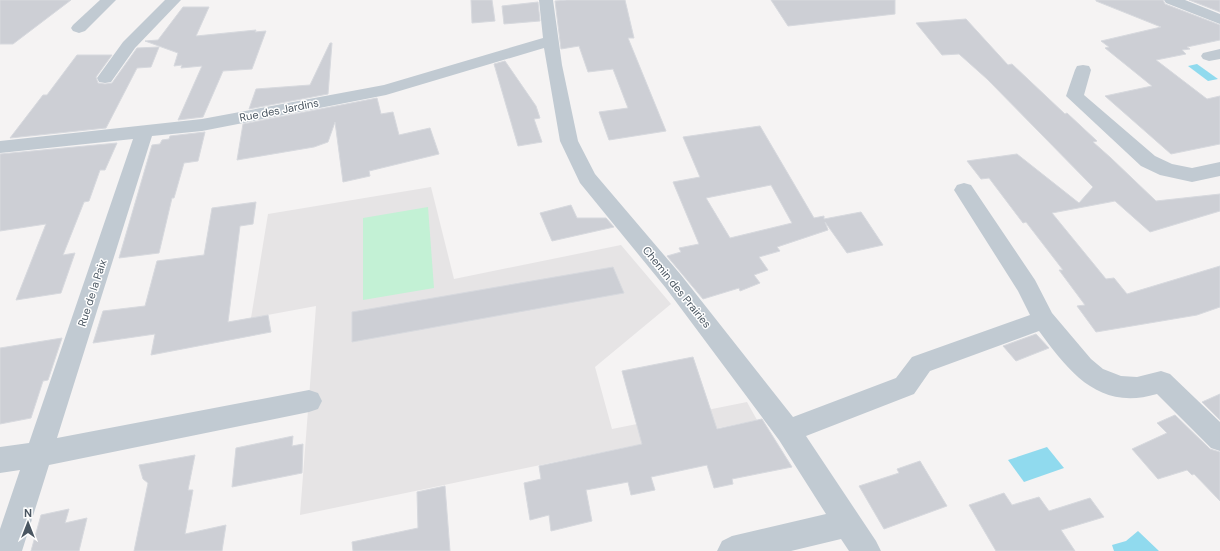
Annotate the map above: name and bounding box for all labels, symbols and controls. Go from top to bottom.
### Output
street label: Rue des Jardins [238,95,320,125]
street label: Chemin des Prairies [640,243,714,331]
street label: Rue de la Paix [75,257,110,328]
north arrow [8,503,48,543]
text: N [24,506,32,520]

